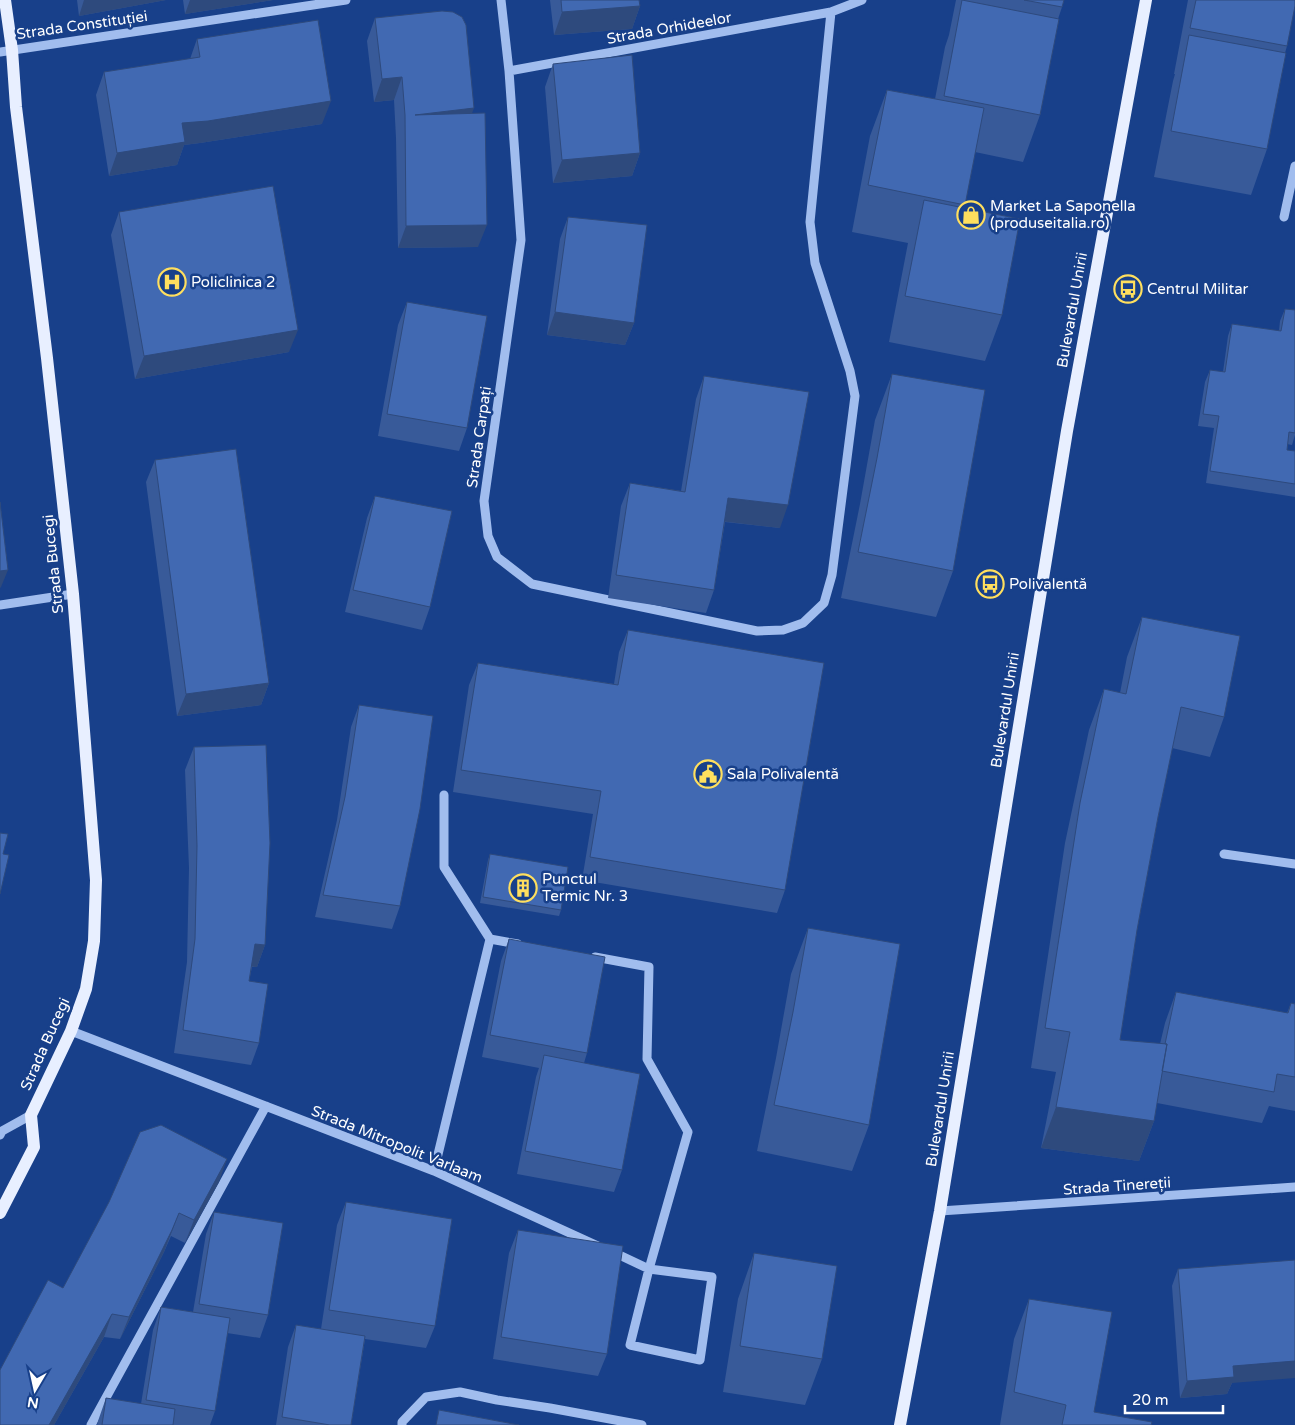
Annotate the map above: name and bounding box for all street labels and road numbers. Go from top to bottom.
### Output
street label: Strada Constituției [15,7,149,43]
street label: Strada Orhideelor [605,8,733,48]
street label: Bulevardul Unirii [1053,251,1091,369]
street label: Strada Carpați [463,385,495,489]
street label: Strada Bucegi [39,513,67,615]
street label: Bulevardul Unirii [987,651,1023,769]
street label: Strada Bucegi [17,995,73,1093]
street label: Bulevardul Unirii [922,1050,958,1168]
street label: Strada Mitropolit Varlaam [309,1101,485,1187]
street label: Strada Tinereții [1062,1173,1172,1199]

